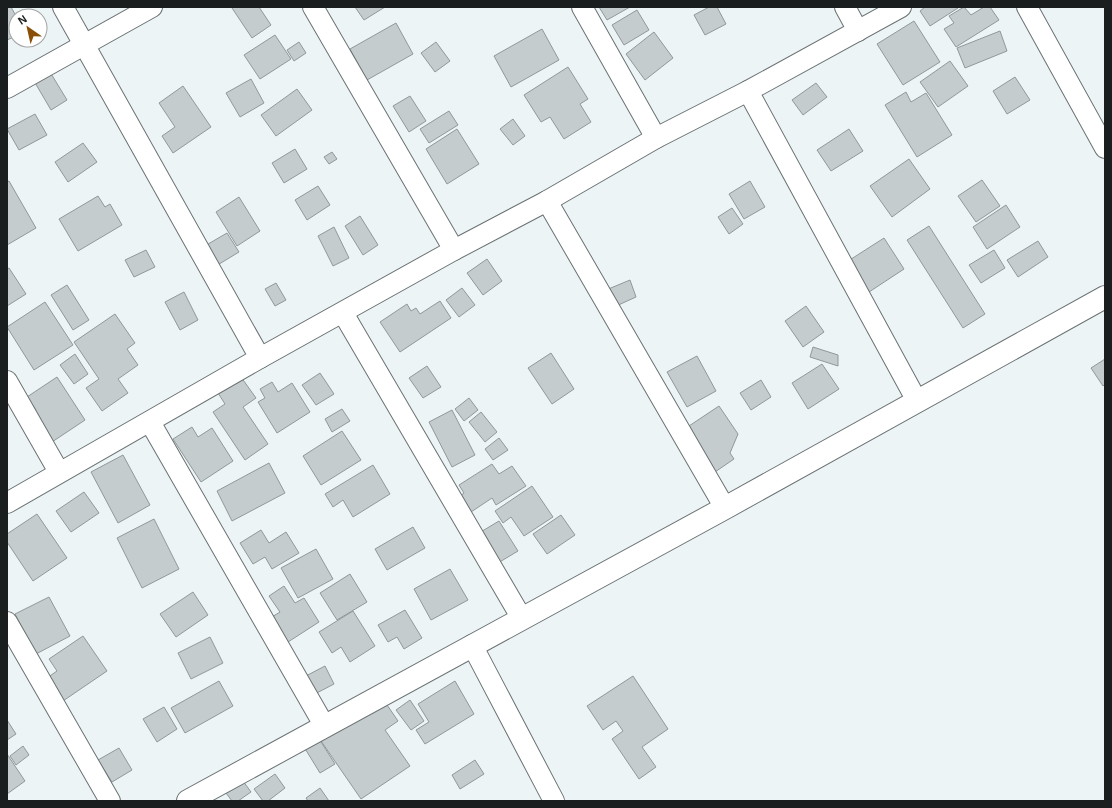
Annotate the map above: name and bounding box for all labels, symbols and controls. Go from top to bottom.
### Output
north arrow [8,8,48,48]
text: N [16,12,29,27]

